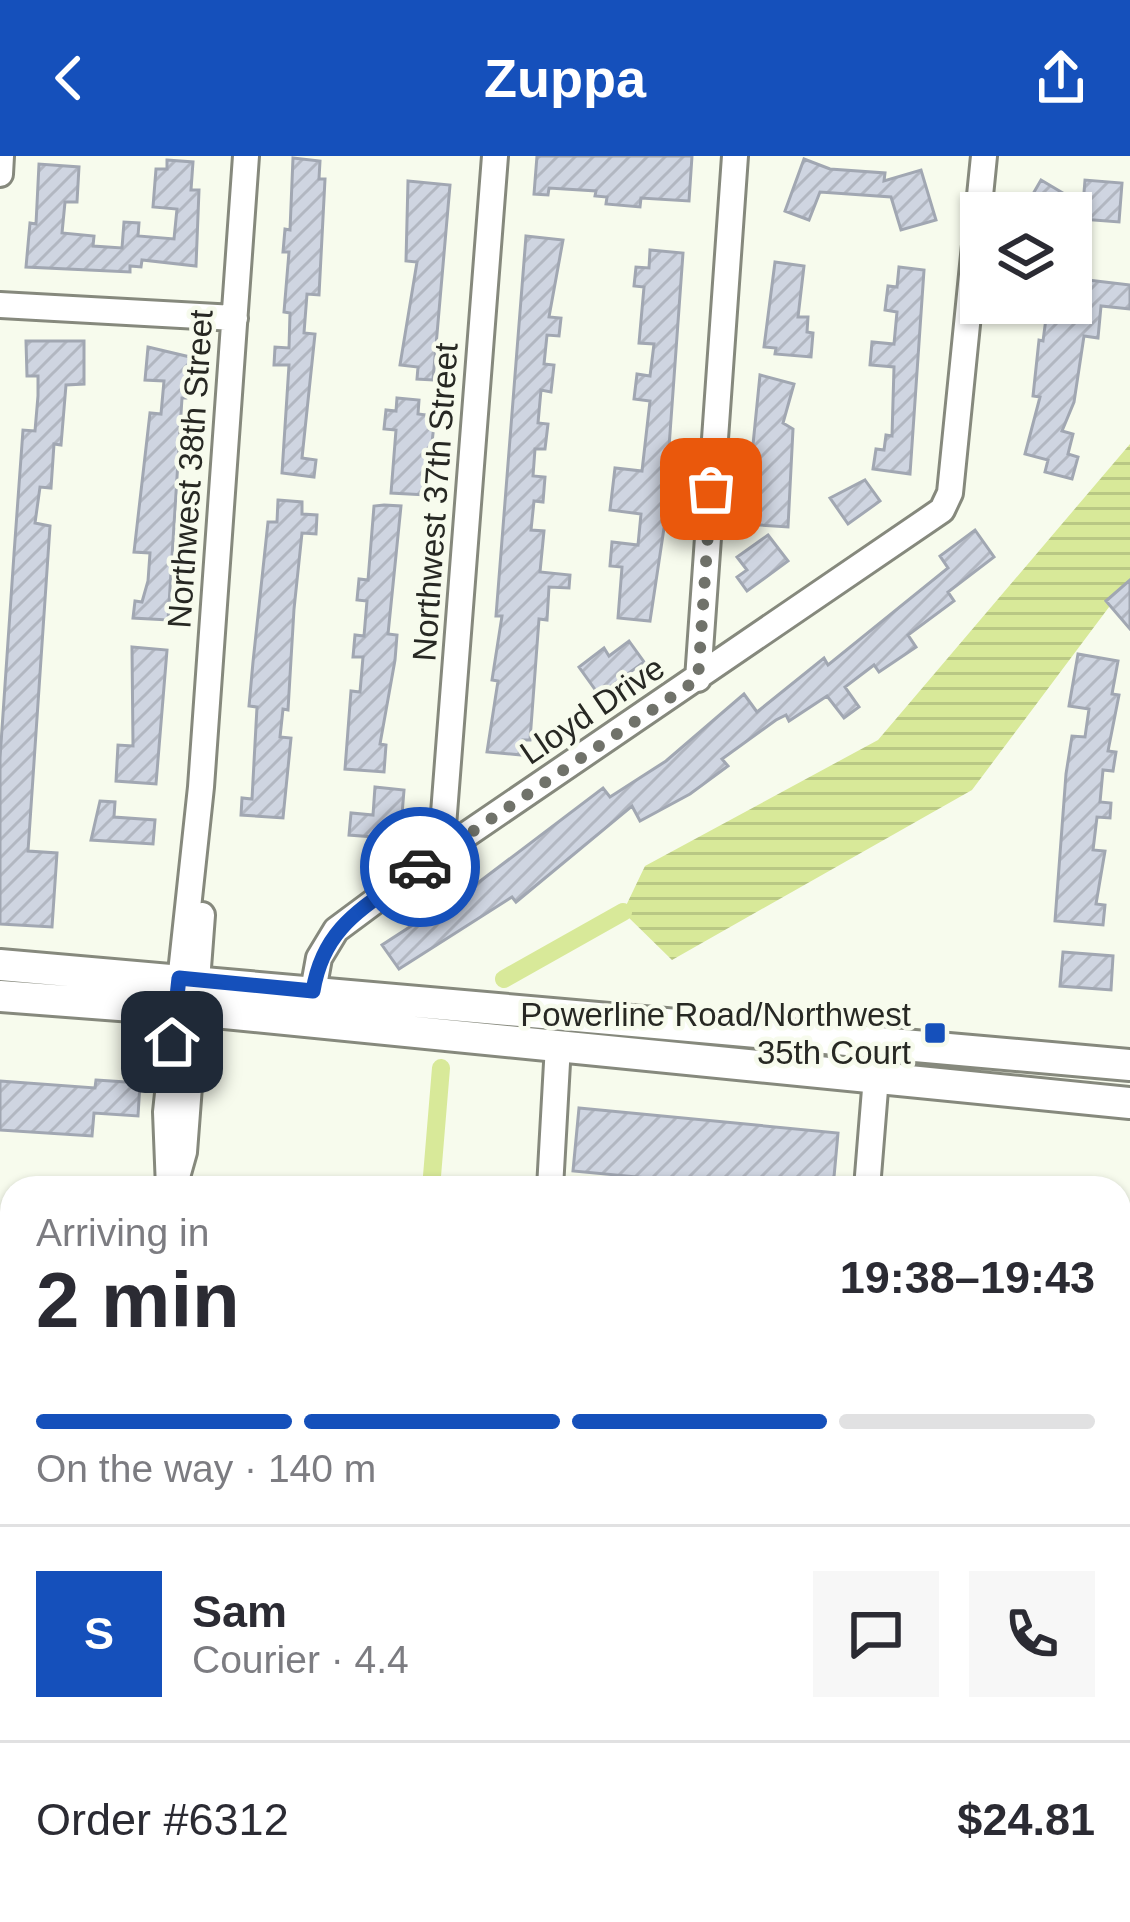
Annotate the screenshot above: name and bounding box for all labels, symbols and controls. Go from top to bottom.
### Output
icon: back [36,45,102,111]
icon: share [1028,45,1094,111]
text: Zuppa [484,48,646,108]
map controls [960,192,1092,324]
button: layers [960,192,1092,324]
street label: Northwest 38th Street [160,309,220,629]
street label: Northwest 37th Street [405,342,465,662]
pin [660,438,762,540]
icon: bag [678,456,744,522]
street label: Lloyd Drive [513,649,671,771]
courier [360,807,480,927]
icon: car [387,834,453,900]
pin [121,991,223,1093]
place label: Powerline Road/Northwest 35th Court [520,996,911,1071]
icon: home [139,1009,205,1075]
marker: Powerline Road/Northwest 35th Court [922,1020,948,1046]
text: Arriving in [36,1211,209,1254]
text: 19:38–19:43 [840,1252,1095,1303]
text: 2 min [36,1256,240,1344]
text: On the way · 140 m [36,1447,376,1490]
button: chat [813,1571,939,1697]
button: phone [969,1571,1095,1697]
text: Sam [192,1586,287,1637]
text: S [84,1608,114,1659]
text: Courier · 4.4 [192,1638,409,1681]
text: Order #6312 [36,1794,289,1845]
text: $24.81 [957,1794,1095,1845]

